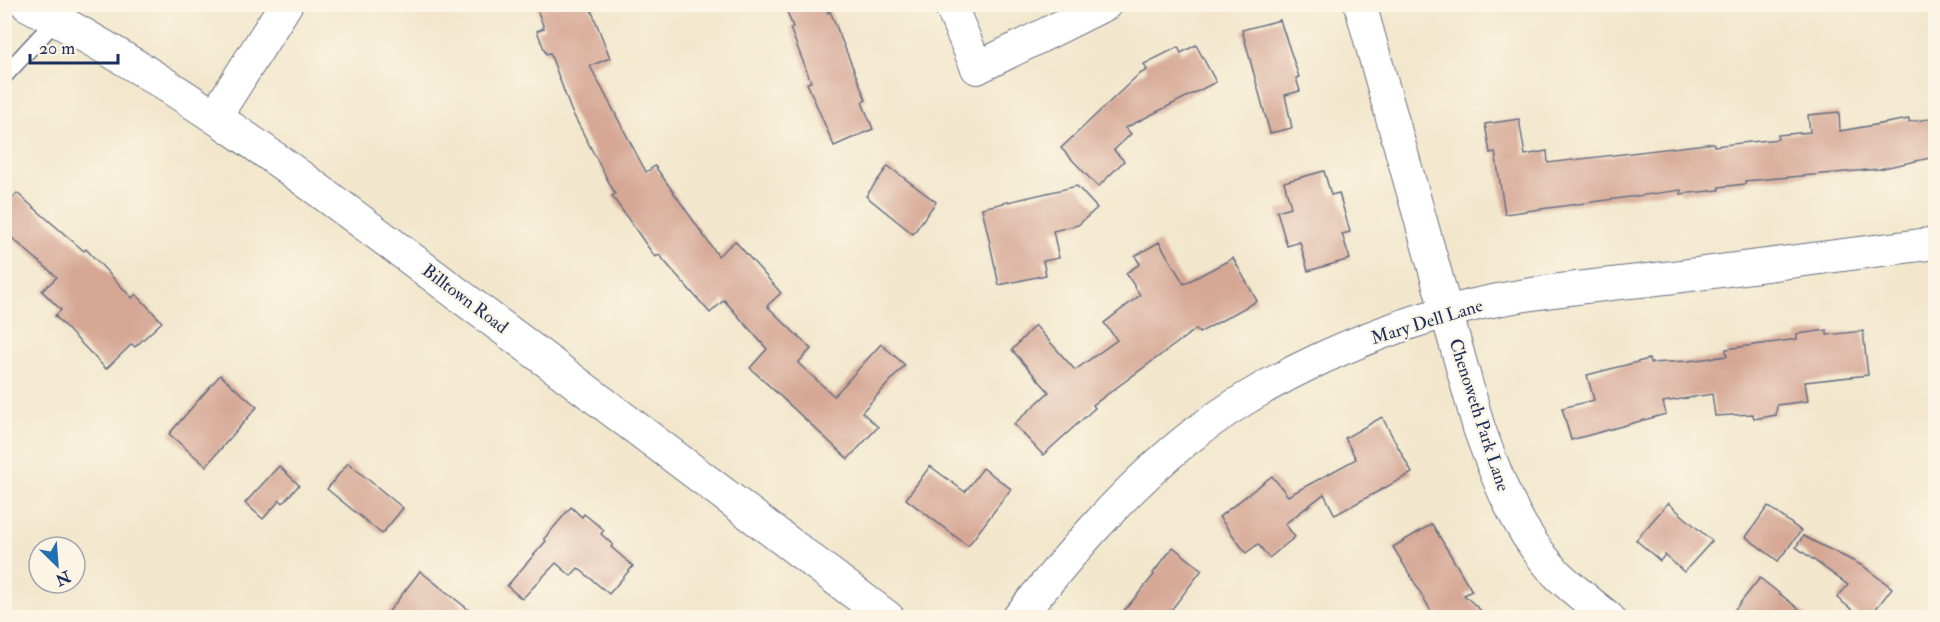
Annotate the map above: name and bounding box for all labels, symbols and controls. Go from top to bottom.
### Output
scale bar [30,27,118,65]
text: 20 m [39,37,75,60]
street label: Billtown Road [417,259,513,339]
street label: Mary Dell Lane [1368,294,1486,350]
street label: Chenoweth Park Lane [1443,336,1515,495]
north arrow [27,535,87,595]
text: N [52,565,75,590]

